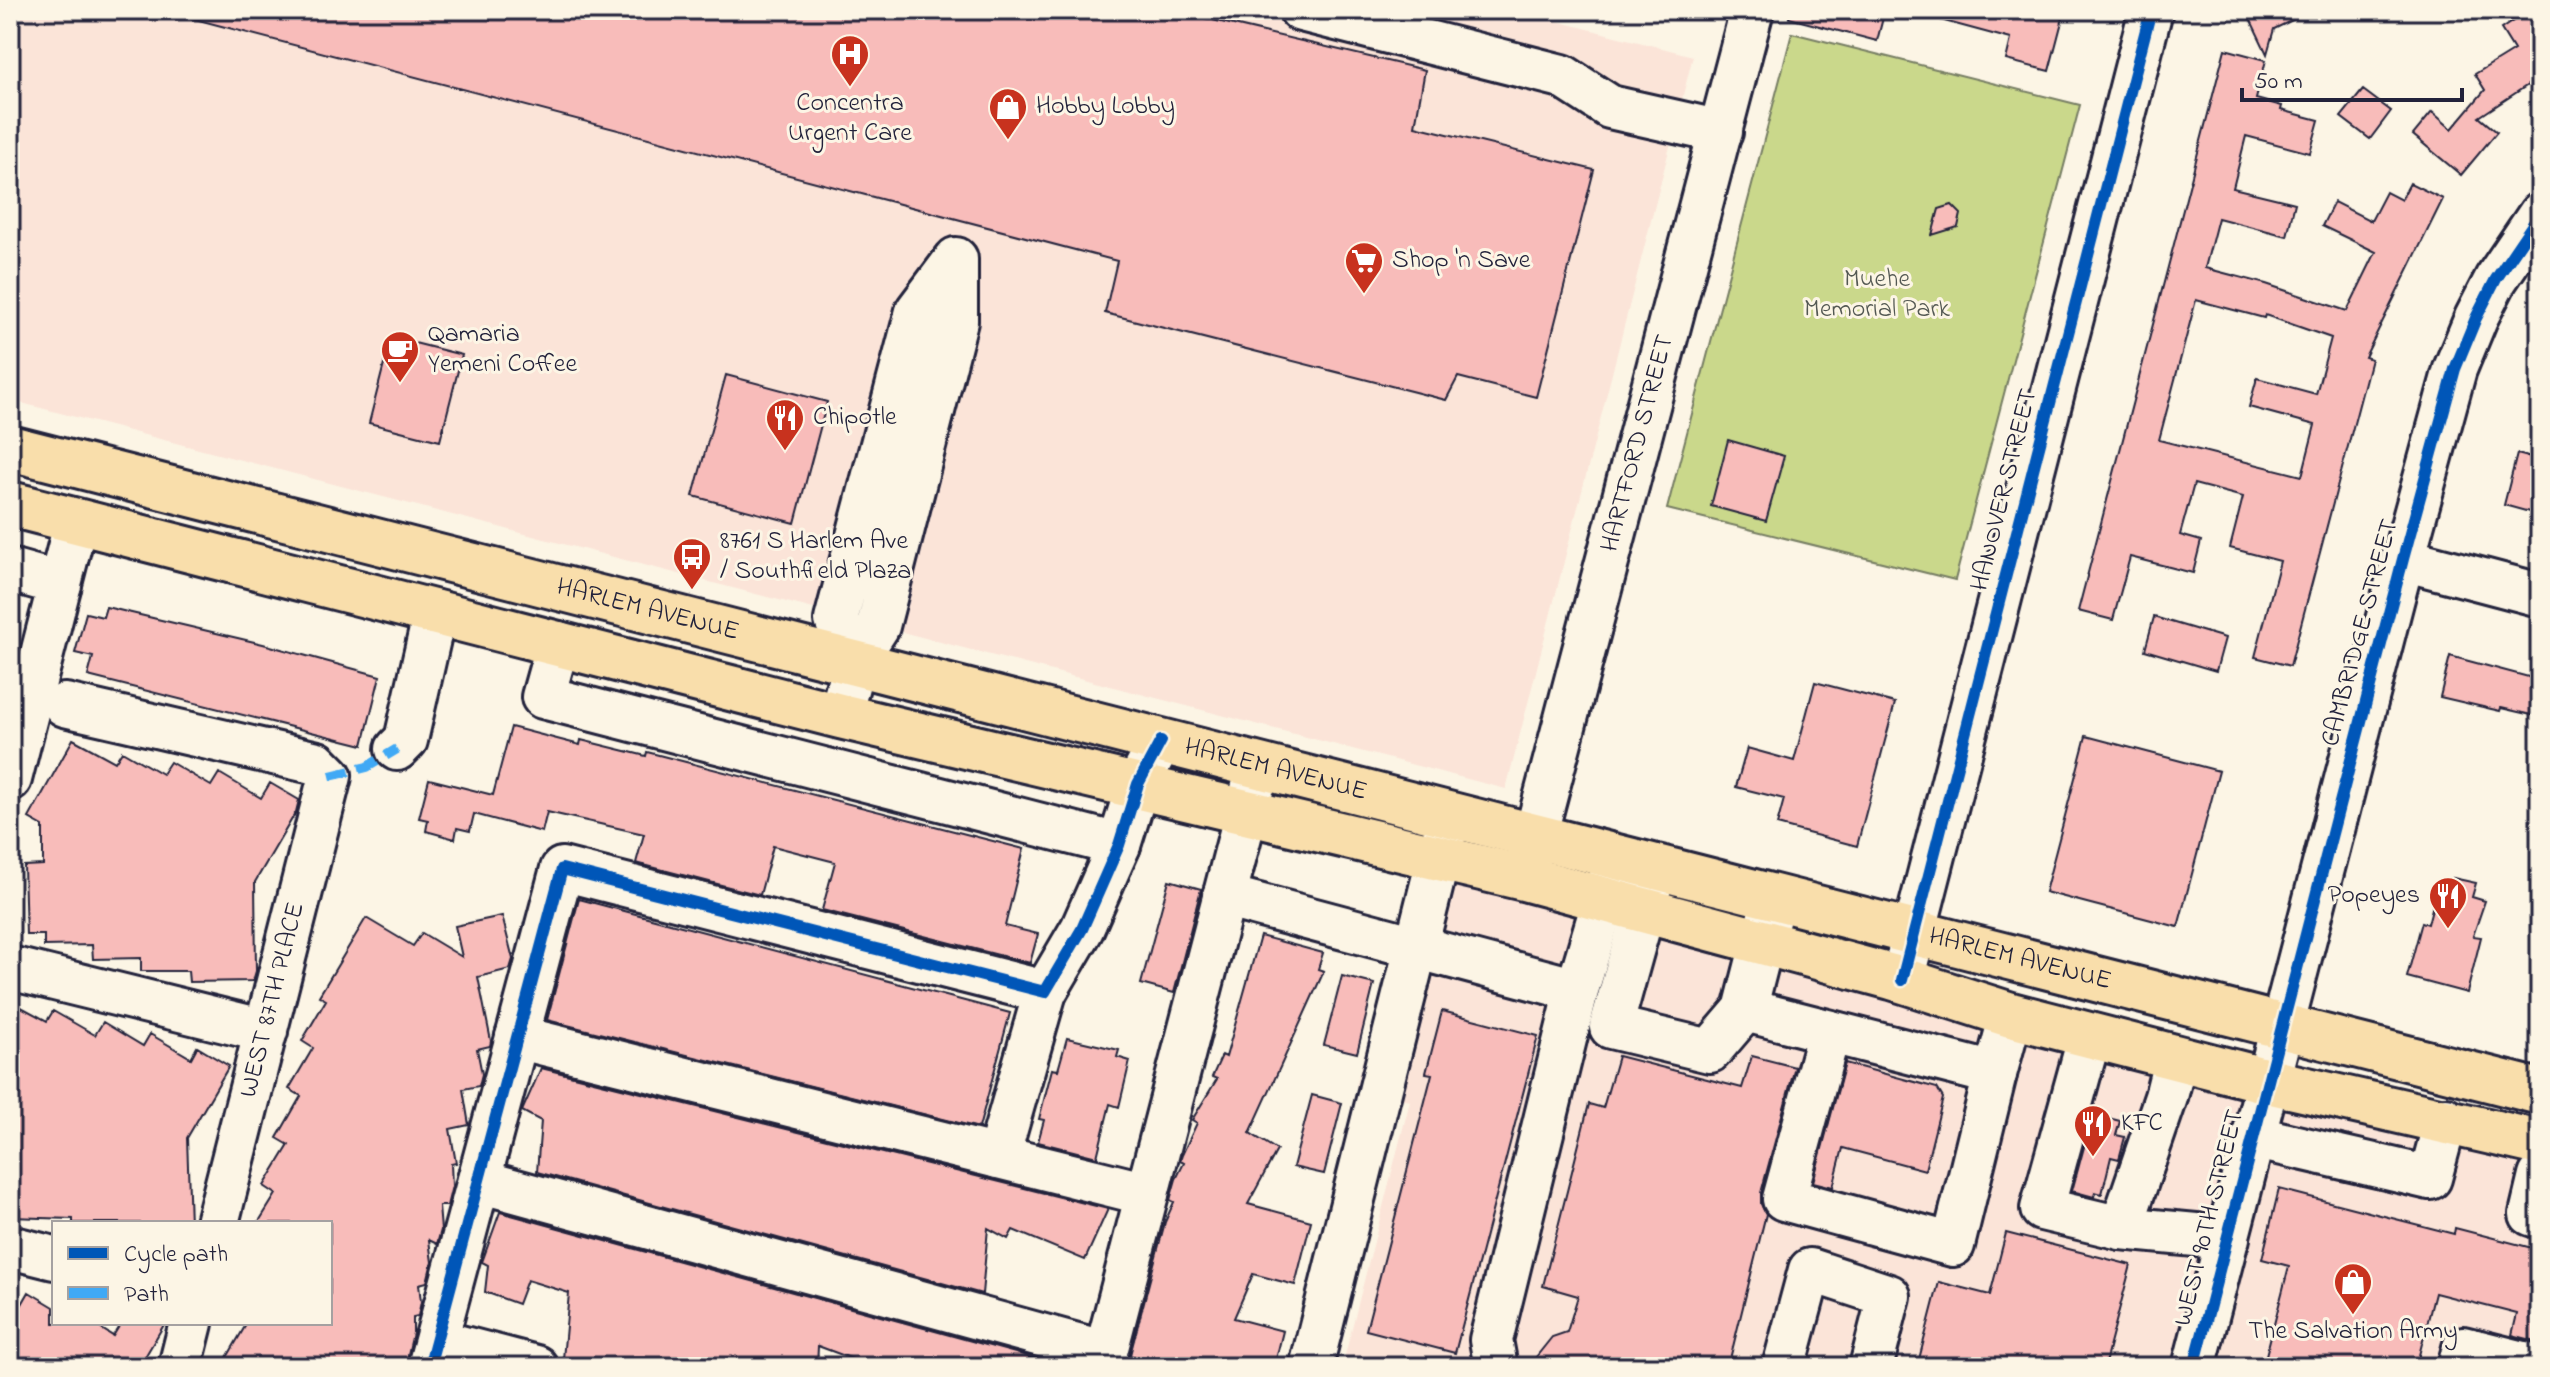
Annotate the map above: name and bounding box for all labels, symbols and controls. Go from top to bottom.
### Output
hospital icon: Concentra Urgent Care [829,33,871,88]
scale bar [2242,52,2462,102]
text: 50 m [2254,65,2303,100]
place label: Concentra Urgent Care [788,85,912,153]
shop icon: Hobby Lobby [987,86,1029,141]
place label: Hobby Lobby [1036,88,1175,126]
supermarket icon: Shop 'n Save [1343,240,1385,295]
place label: Shop 'n Save [1392,242,1531,280]
park label: Muehe Memorial Park [1804,261,1950,329]
place label: Qamaria Yemeni Coffee [428,316,578,384]
cafe icon: Qamaria Yemeni Coffee [379,329,421,384]
street label: HARTFORD STREET [1592,331,1685,556]
street label: HANOVER STREET [1962,385,2048,595]
restaurant icon: Chipotle [764,397,806,452]
place label: Chipotle [813,399,897,437]
street label: CAMBRIDGE STREET [2312,515,2410,751]
place label: 8761 S Harlem Ave / Southfield Plaza [720,523,911,591]
bus stop icon: 8761 S Harlem Ave / Southfield Plaza [671,536,713,591]
street label: HARLEM AVENUE [552,569,743,652]
street label: HARLEM AVENUE [1180,729,1371,812]
restaurant icon: Popeyes [2427,875,2469,930]
place label: Popeyes [2328,877,2420,915]
street label: WEST 87TH PLACE [230,898,316,1102]
street label: HARLEM AVENUE [1925,918,2115,1001]
restaurant icon: KFC [2072,1103,2114,1158]
place label: KFC [2121,1105,2163,1143]
street label: WEST 90TH STREET [2165,1106,2255,1330]
legend [52,1221,332,1325]
text: Cycle path [124,1238,228,1274]
shop icon: The Salvation Army [2332,1261,2374,1316]
text: Path [124,1278,169,1313]
place label: The Salvation Army [2248,1313,2458,1351]

